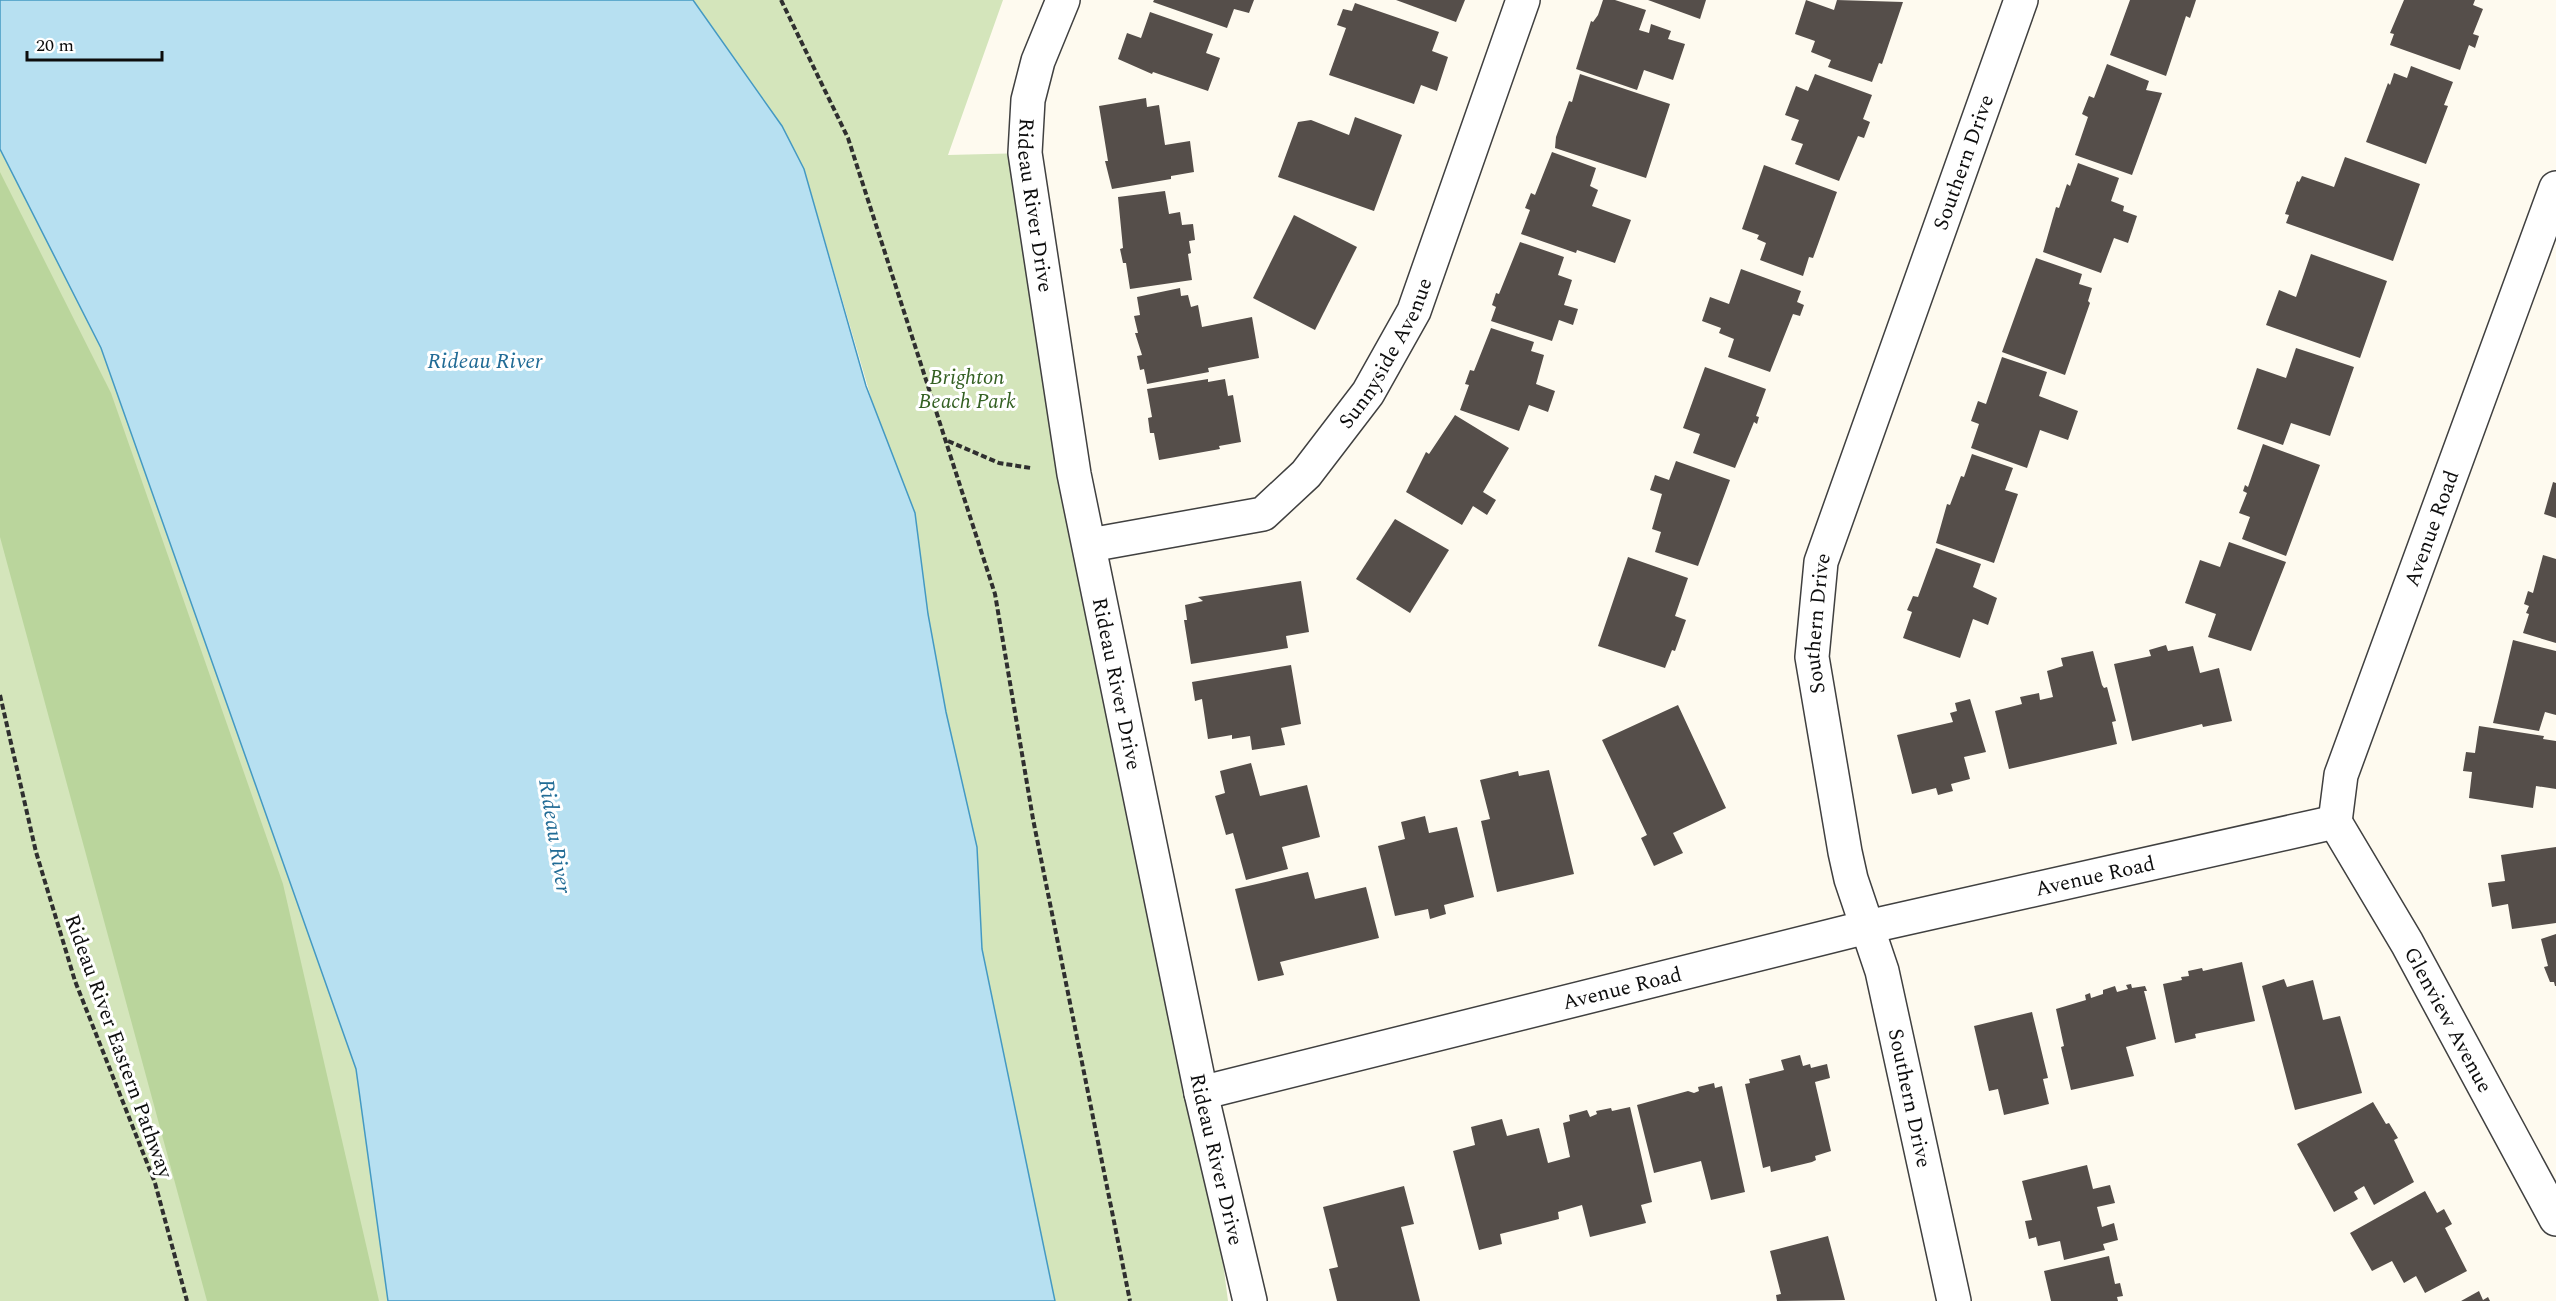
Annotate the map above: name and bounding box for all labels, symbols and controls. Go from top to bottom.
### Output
scale bar [27,24,162,62]
text: 20 m [36,32,74,59]
street label: Southern Drive [1925,90,2003,235]
street label: Rideau River Drive [1008,117,1061,294]
street label: Sunnyside Avenue [1331,274,1441,436]
water label: Rideau River [427,345,543,378]
park label: Brighton Beach Park [918,362,1016,418]
street label: Avenue Road [2396,466,2468,592]
street label: Southern Drive [1797,548,1840,696]
street label: Rideau River Drive [1083,595,1149,773]
water label: Rideau River [529,777,580,896]
street label: Avenue Road [2032,848,2158,906]
street label: Rideau River Eastern Pathway [55,910,181,1184]
street label: Glenview Avenue [2395,941,2500,1099]
street label: Avenue Road [1559,959,1685,1019]
street label: Southern Drive [1879,1026,1939,1171]
street label: Rideau River Drive [1180,1071,1251,1249]

